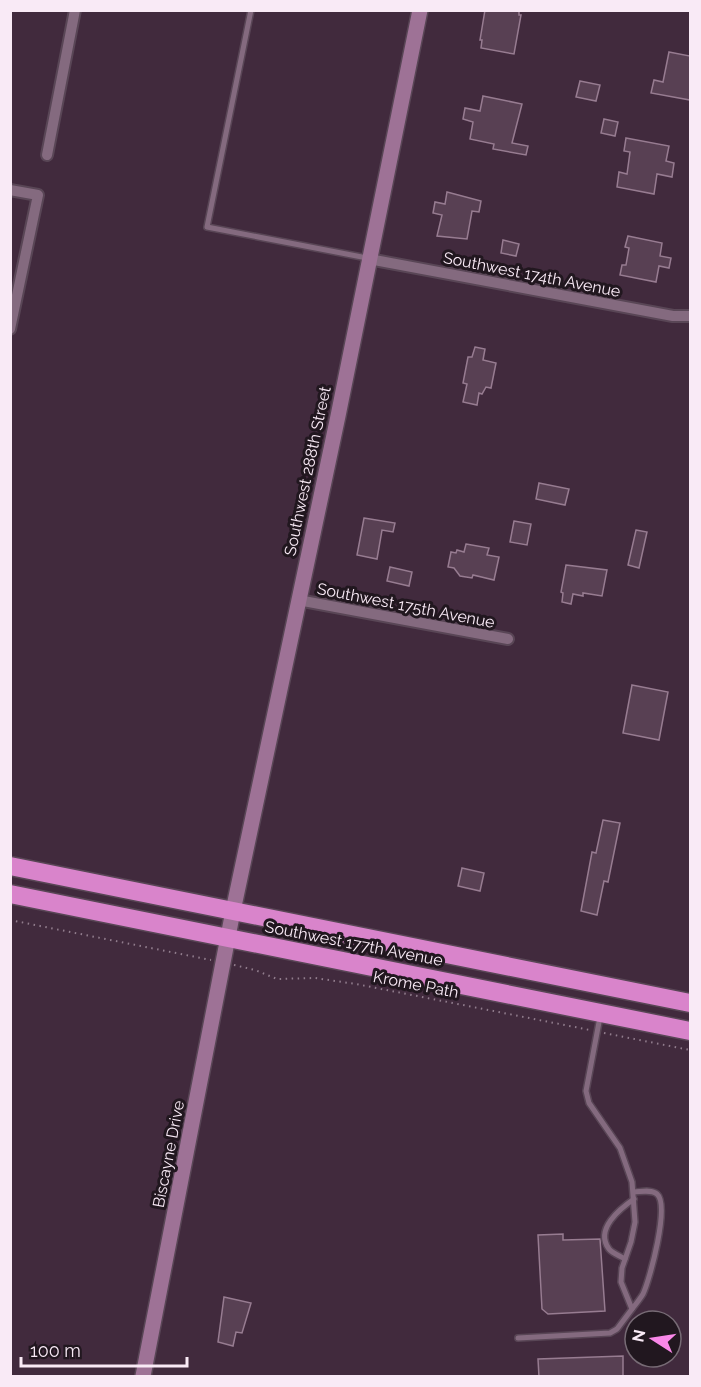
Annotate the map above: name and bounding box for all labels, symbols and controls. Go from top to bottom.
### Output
street label: Southwest 174th Avenue [442,248,622,301]
street label: Southwest 288th Street [280,384,335,558]
street label: Southwest 175th Avenue [315,579,496,632]
street label: Southwest 177th Avenue [263,917,444,970]
street label: Krome Path [372,967,460,1002]
street label: Biscayne Drive [149,1099,188,1209]
north arrow [623,1309,683,1369]
text: N [628,1328,649,1344]
scale bar [21,1330,188,1368]
text: 100 m [30,1340,81,1361]

